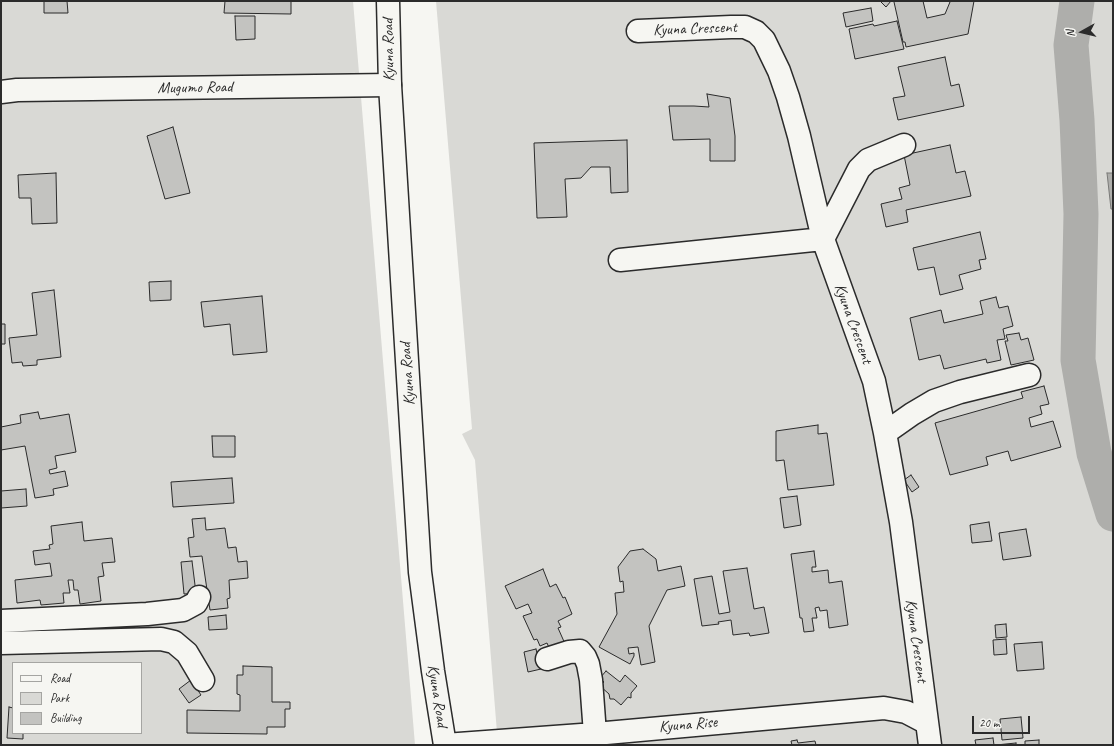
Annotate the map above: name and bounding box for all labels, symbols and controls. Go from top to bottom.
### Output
north arrow [1062,12,1102,52]
street label: Kyuna Road [379,18,399,82]
street label: Kyuna Crescent [653,18,737,40]
text: N [1063,29,1078,38]
street label: Mugumo Road [157,78,233,98]
street label: Kyuna Crescent [830,281,876,367]
street label: Kyuna Road [396,342,420,406]
street label: Kyuna Crescent [901,598,931,684]
legend [12,662,142,734]
street label: Kyuna Road [423,663,451,729]
text: Road [50,670,70,686]
text: Park [50,690,69,706]
scale bar [974,708,1032,734]
text: Building [50,710,82,726]
street label: Kyuna Rise [658,713,718,737]
text: 20 m [979,715,999,731]

